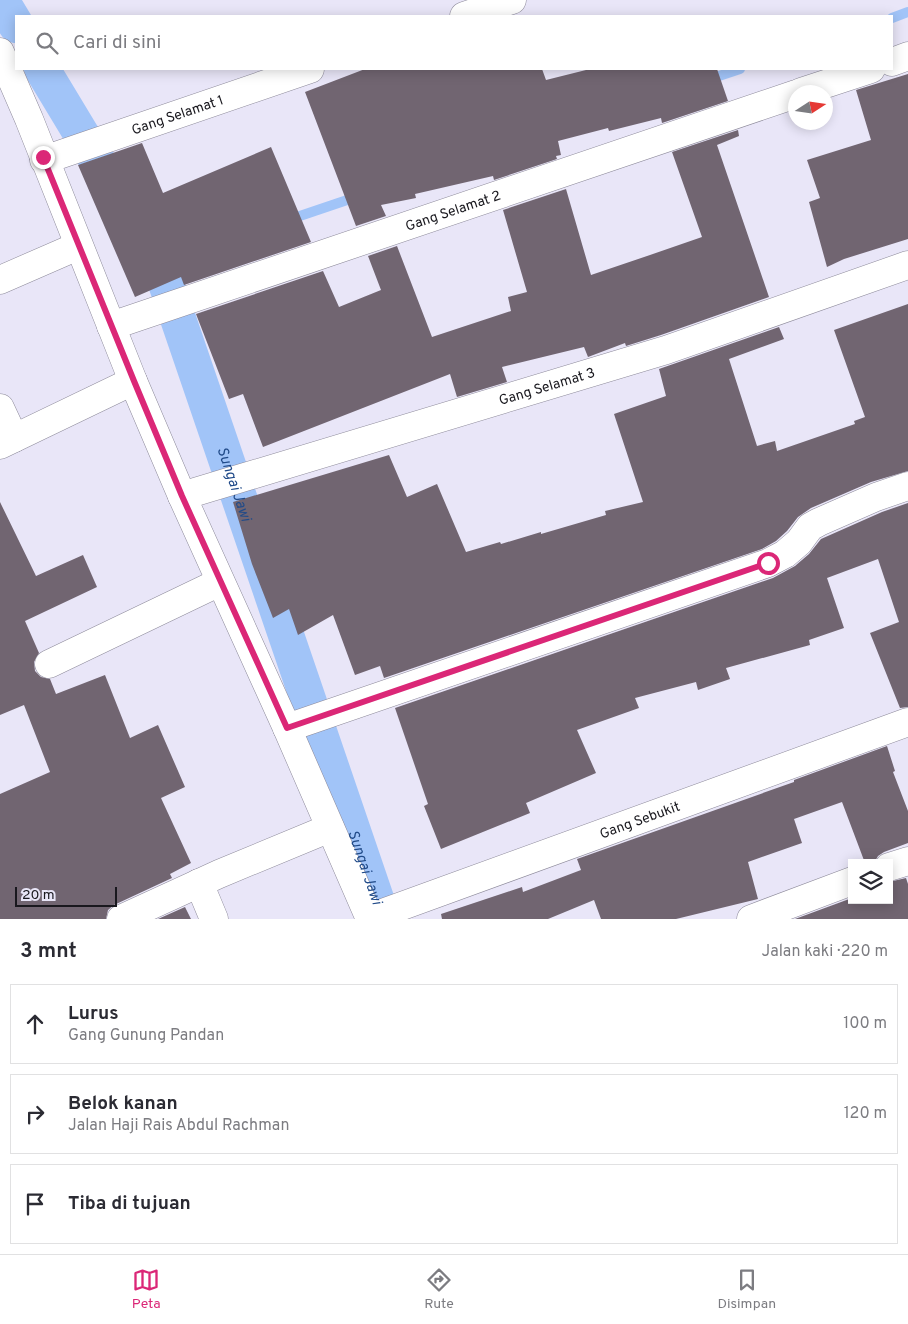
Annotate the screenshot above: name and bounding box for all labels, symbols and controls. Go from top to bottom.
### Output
search box [15,15,893,70]
icon: search [33,29,61,57]
text: Cari di sini [73,31,161,55]
north arrow [788,85,833,130]
street label: Gang Selamat 1 [130,92,226,139]
route end [32,146,55,169]
street label: Gang Selamat 2 [403,188,503,236]
street label: Gang Selamat 3 [497,365,597,410]
water label: Sungai Jawi [212,445,255,525]
route start [757,552,780,575]
street label: Gang Sebukit [598,799,683,843]
water label: Sungai Jawi [342,828,386,909]
map controls [848,859,893,904]
button: layers [848,859,893,904]
scale bar [15,884,118,907]
text: 20 m [22,887,55,904]
text: 3 mnt [20,938,77,965]
text: Jalan kaki · 220 m [762,942,888,962]
text: Lurus [68,1002,119,1026]
icon: ahead [21,1010,49,1038]
text: 100 m [843,1014,887,1034]
text: Gang Gunung Pandan [68,1026,224,1046]
text: Belok kanan [68,1092,178,1116]
icon: right [21,1100,49,1128]
text: 120 m [844,1104,887,1124]
text: Jalan Haji Rais Abdul Rachman [68,1116,290,1136]
icon: arrive [21,1190,49,1218]
text: Tiba di tujuan [68,1192,191,1216]
tab: Peta [132,1266,161,1313]
tab: Rute [424,1266,454,1313]
tab: Disimpan [717,1266,776,1313]

